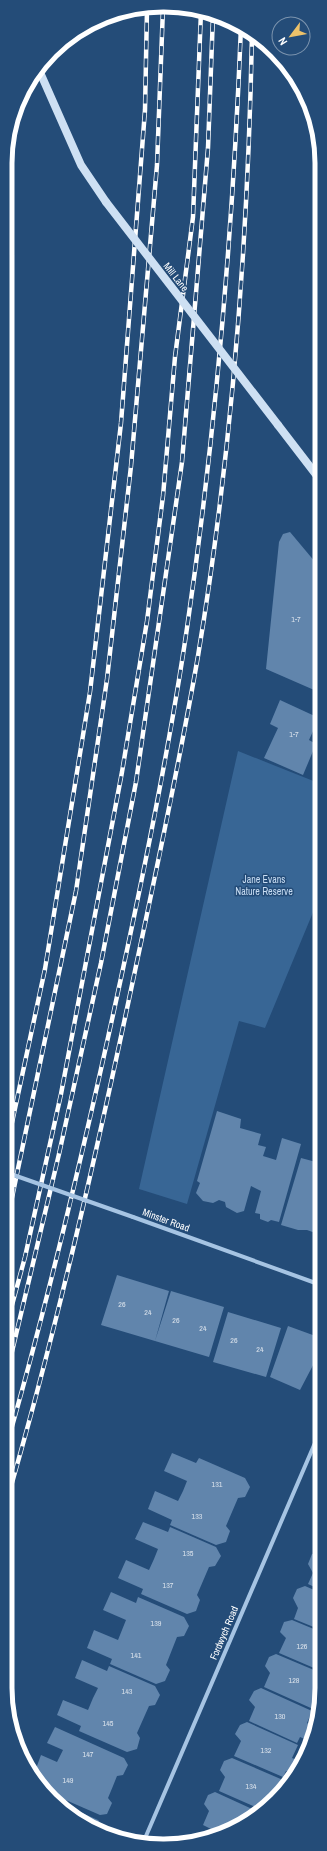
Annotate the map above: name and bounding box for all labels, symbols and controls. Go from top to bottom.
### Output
north arrow [271,16,311,56]
text: N [275,35,290,48]
street label: Mill Lane [161,260,192,294]
house number: 1-7 [291,614,301,624]
house number: 1-7 [289,729,299,739]
park label: Jane Evans Nature Reserve [235,873,293,898]
street label: Minster Road [141,1205,191,1235]
house number: 26 [118,1299,126,1309]
house number: 24 [144,1307,152,1317]
house number: 26 [172,1315,180,1325]
house number: 24 [199,1323,207,1333]
house number: 26 [230,1335,238,1345]
house number: 24 [256,1344,264,1354]
house number: 131 [212,1479,223,1489]
house number: 133 [192,1511,203,1521]
house number: 135 [183,1548,194,1558]
house number: 137 [163,1580,174,1590]
street label: Fordwych Road [207,1604,241,1662]
house number: 139 [151,1618,162,1628]
house number: 126 [297,1641,308,1651]
house number: 141 [131,1650,142,1660]
house number: 128 [289,1675,300,1685]
house number: 143 [122,1686,133,1696]
house number: 130 [275,1711,286,1721]
house number: 145 [103,1718,114,1728]
house number: 132 [261,1745,272,1755]
house number: 147 [83,1749,94,1759]
house number: 149 [63,1775,74,1785]
house number: 134 [246,1781,257,1791]

